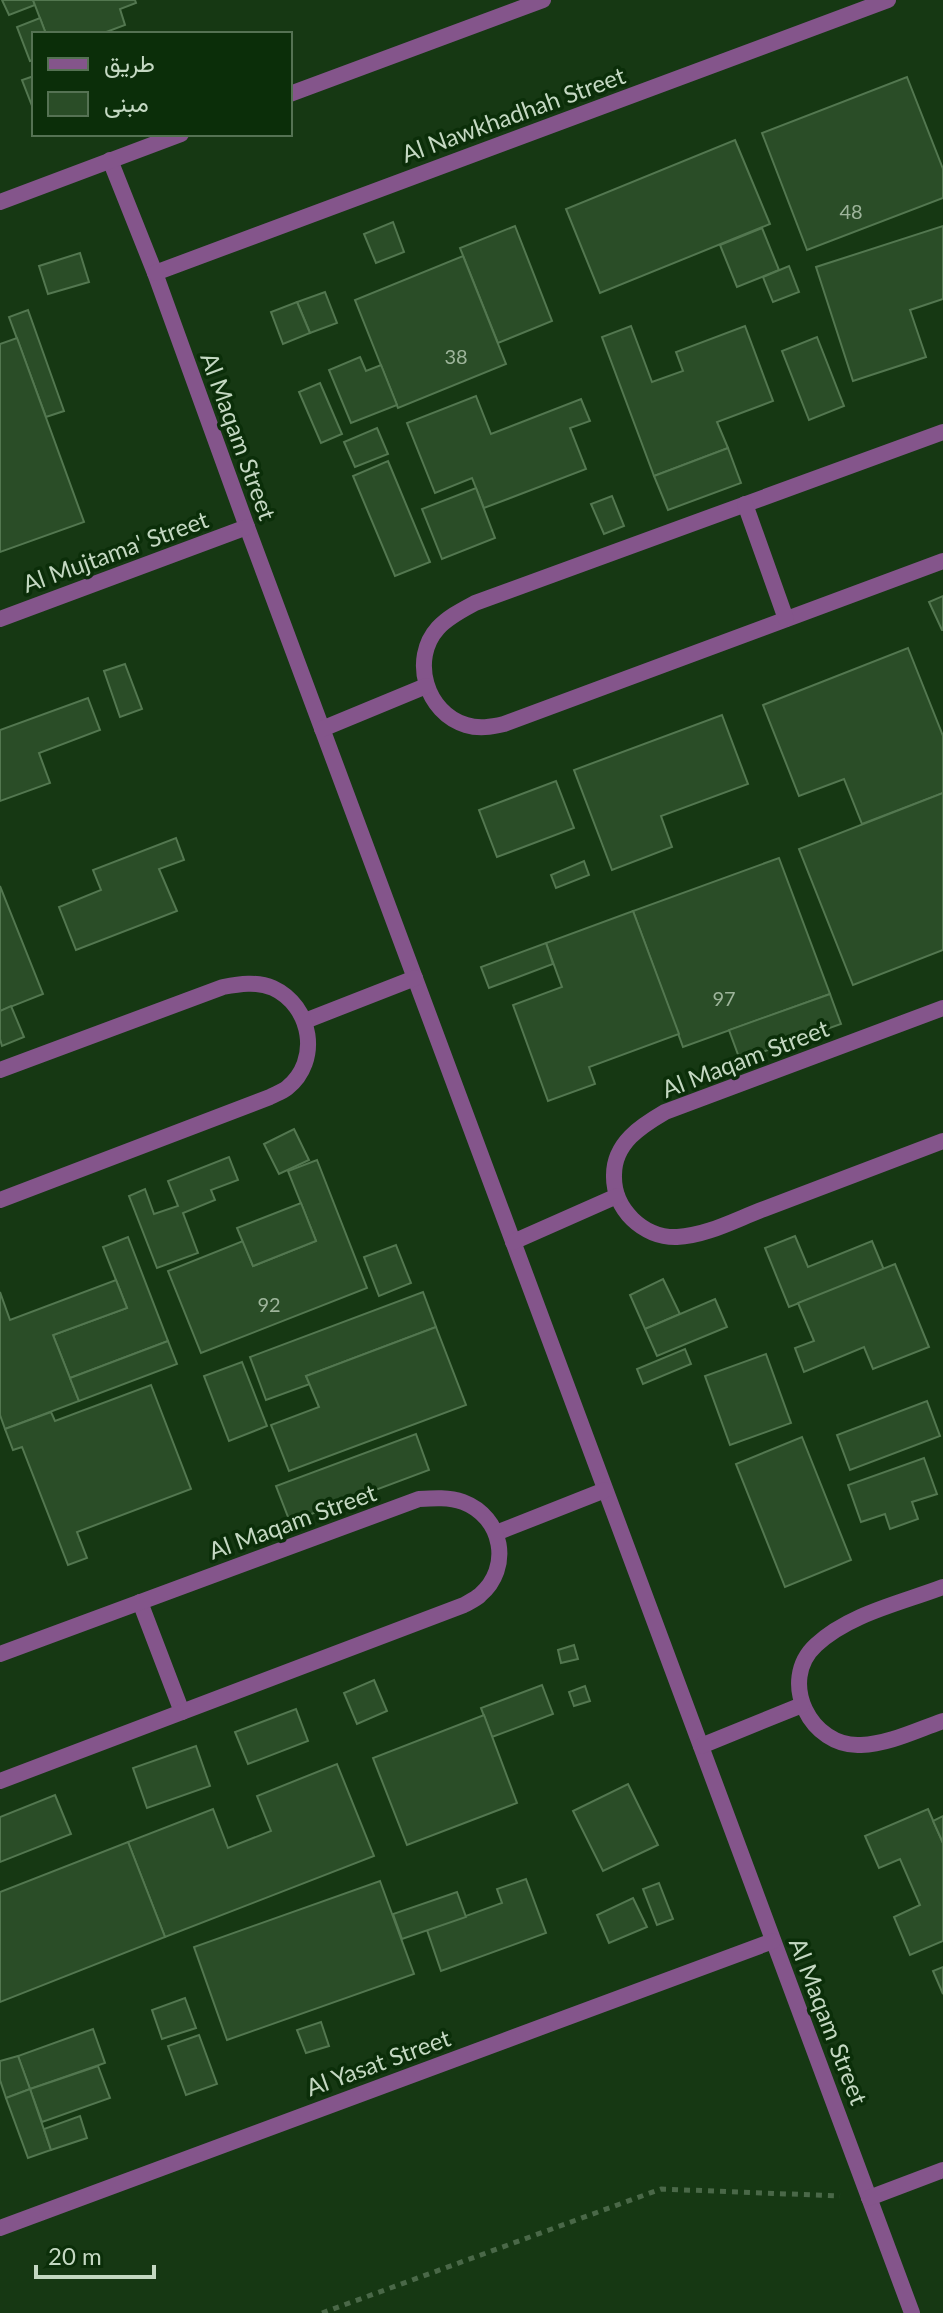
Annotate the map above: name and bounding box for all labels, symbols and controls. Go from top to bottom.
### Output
legend [32,32,292,136]
text: طريق [104,48,155,79]
street label: Al Nawkhadhah Street [397,60,629,168]
text: مبنى [104,88,149,118]
house number: 48 [839,199,863,223]
house number: 38 [444,344,468,368]
street label: Al Maqam Street [195,348,283,524]
street label: Al Mujtama' Street [18,504,212,598]
house number: 97 [712,986,736,1010]
street label: Al Maqam Street [658,1013,833,1103]
house number: 92 [257,1292,281,1316]
street label: Al Maqam Street [204,1477,380,1565]
street label: Al Maqam Street [784,1934,874,2109]
street label: Al Yasat Street [302,2022,454,2102]
scale bar [36,2229,154,2279]
text: 20 m [48,2241,102,2270]

